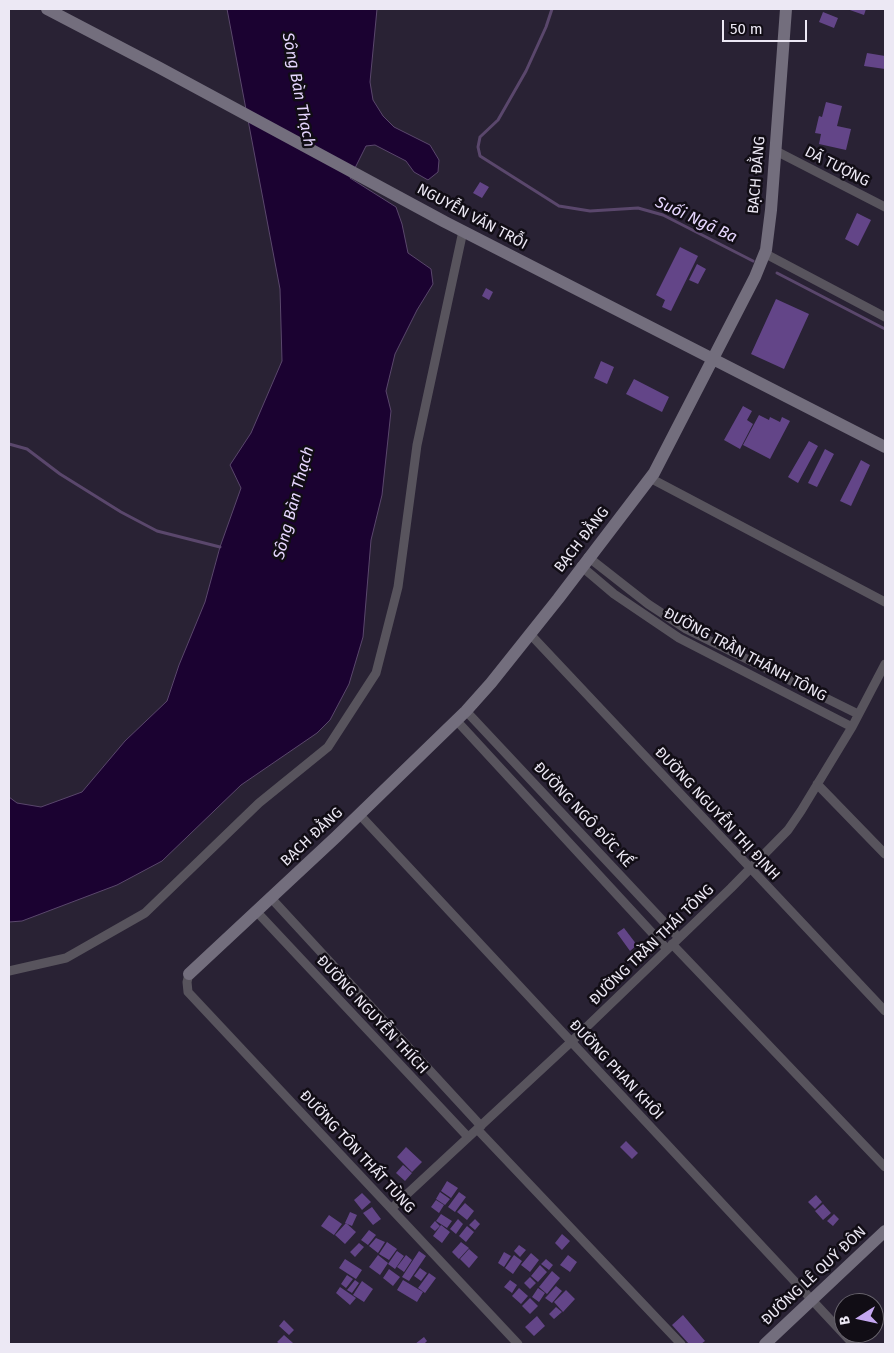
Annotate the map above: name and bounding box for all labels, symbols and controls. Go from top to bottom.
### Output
scale bar [724,10,809,42]
text: 50 m [730,20,763,38]
water label: Sông Bàn Thạch [277,31,319,149]
street label: BẠCH ĐẰNG [745,135,769,215]
street label: DÃ TƯỢNG [802,143,872,191]
street label: NGUYỄN VĂN TRỖI [414,180,530,254]
water label: Suối Ngã Ba [652,193,740,247]
water label: Sông Bàn Thạch [270,444,318,562]
street label: BẠCH ĐẰNG [551,504,613,576]
street label: ĐƯỜNG TRẦN THÁNH TÔNG [660,604,830,706]
street label: ĐƯỜNG NGUYỄN THỊ ĐỊNH [651,744,783,884]
street label: ĐƯỜNG NGÔ ĐỨC KẾ [530,759,636,871]
street label: BẠCH ĐẰNG [277,804,347,870]
street label: ĐƯỜNG TRẦN THÁI TÔNG [586,881,718,1009]
street label: ĐƯỜNG NGUYỄN THÍCH [312,952,432,1078]
street label: ĐƯỜNG PHAN KHÔI [565,1016,667,1124]
street label: ĐƯỜNG TÔN THẤT TÙNG [296,1087,418,1217]
street label: ĐƯỜNG LÊ QUÝ ĐÔN [758,1223,870,1329]
north arrow [834,1293,884,1343]
text: B [836,1315,854,1326]

